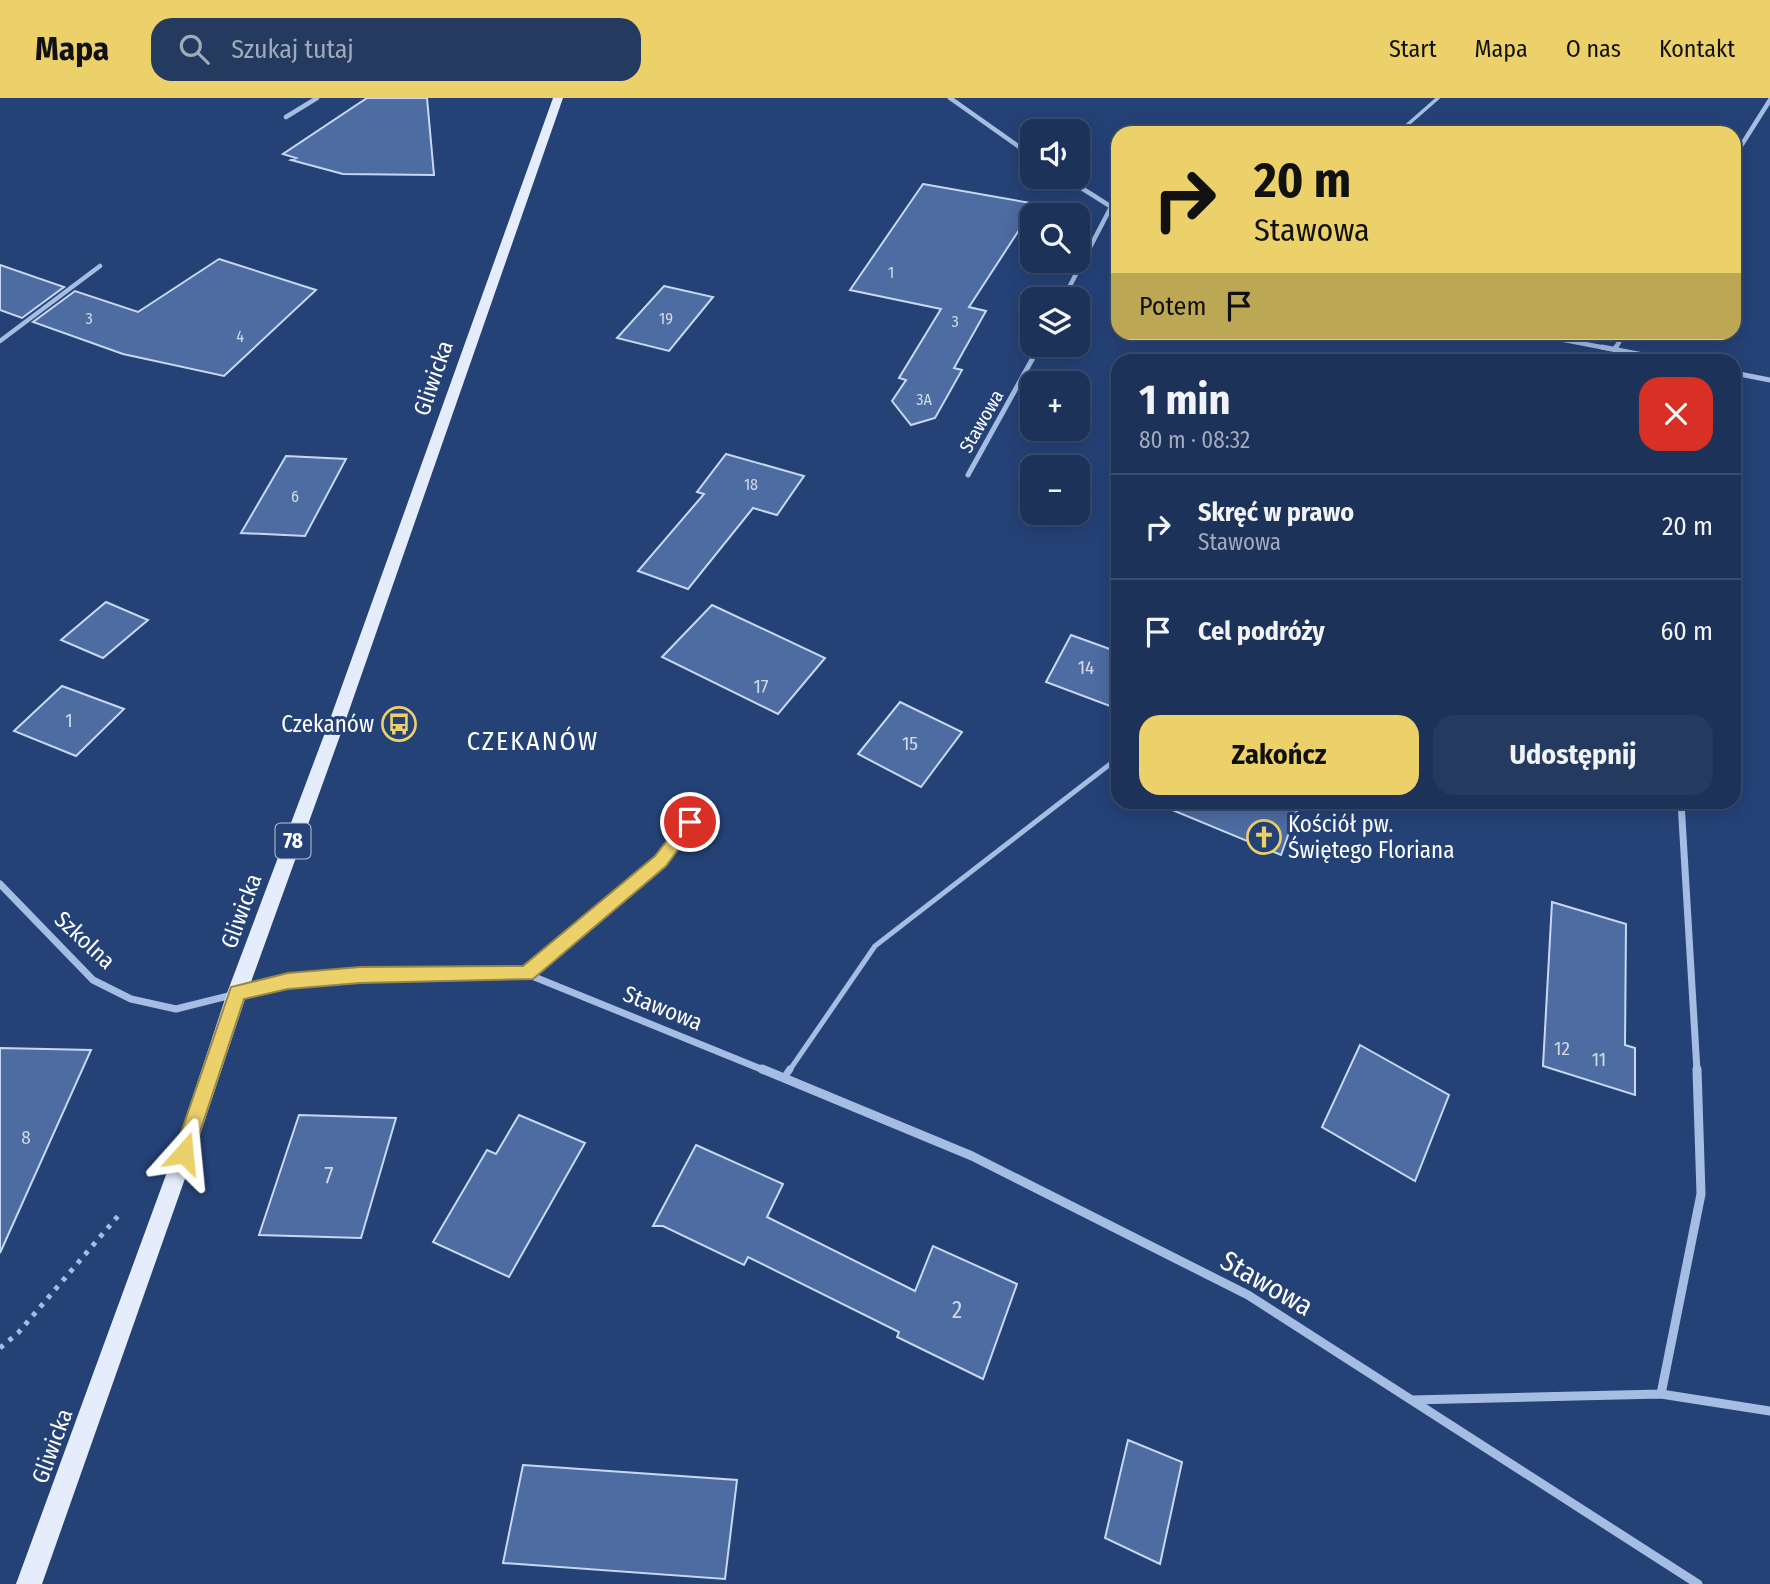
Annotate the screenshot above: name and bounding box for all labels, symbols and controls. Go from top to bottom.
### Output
search box [151,18,641,81]
text: Mapa [35,29,109,69]
icon: search [175,30,213,68]
text: Szukaj tutaj [231,34,354,65]
text: Start [1389,35,1437,63]
text: Mapa [1475,35,1528,63]
text: O nas [1566,35,1621,63]
text: Kontakt [1659,35,1735,63]
map controls [1020,119,1090,525]
button: sound [1020,119,1090,189]
text: 20 m [1254,151,1351,210]
icon: right [1139,154,1230,245]
button: search [1020,203,1090,273]
text: Stawowa [1254,211,1370,249]
house number: 1 [888,263,894,282]
button: layers [1020,287,1090,357]
icon: arrive [1220,287,1258,325]
text: Potem [1139,291,1206,322]
house number: 3 [85,309,93,328]
house number: 19 [659,309,673,328]
house number: 3 [951,312,959,331]
house number: 4 [236,327,244,346]
street label: Gliwicka [407,337,459,419]
button: + [1020,371,1090,441]
text: 1 min [1139,375,1230,425]
button: close [1639,377,1713,451]
street label: Stawowa [954,386,1009,457]
house number: 3A [916,390,932,409]
text: 80 m · 08:32 [1139,426,1250,454]
button: − [1020,455,1090,525]
house number: 18 [744,475,758,494]
house number: 6 [291,487,299,506]
text: Skręć w prawo [1198,497,1354,528]
icon: right [1139,508,1177,546]
text: 20 m [1662,511,1713,542]
text: Stawowa [1198,528,1281,556]
icon: arrive [1139,613,1177,651]
text: Cel podróży [1198,616,1325,647]
text: 60 m [1660,616,1713,647]
house number: 14 [1078,656,1094,679]
house number: 17 [753,675,769,698]
bus stop icon: Czekanów [380,705,418,743]
house number: 1 [65,709,73,732]
place label: Czekanów [281,710,374,738]
button: Zakończ [1139,715,1419,795]
button: Udostępnij [1433,715,1713,795]
district label: CZEKANÓW [467,726,599,757]
house number: 15 [902,732,918,755]
pin [660,792,720,852]
icon: arrive [671,803,709,841]
place label: Kościół pw. Świętego Floriana [1288,810,1455,864]
church icon: Kościół pw. Świętego Floriana [1245,818,1283,856]
road number: 78 [276,824,310,858]
street label: Gliwicka [215,870,267,952]
street label: Szkolna [49,905,121,975]
street label: Stawowa [619,979,707,1037]
house number: 12 [1554,1037,1570,1060]
house number: 11 [1592,1048,1606,1071]
position arrow [147,1116,221,1190]
house number: 8 [21,1126,31,1149]
house number: 7 [324,1162,334,1190]
street label: Stawowa [1215,1244,1319,1323]
house number: 2 [952,1296,962,1324]
street label: Gliwicka [26,1405,78,1487]

